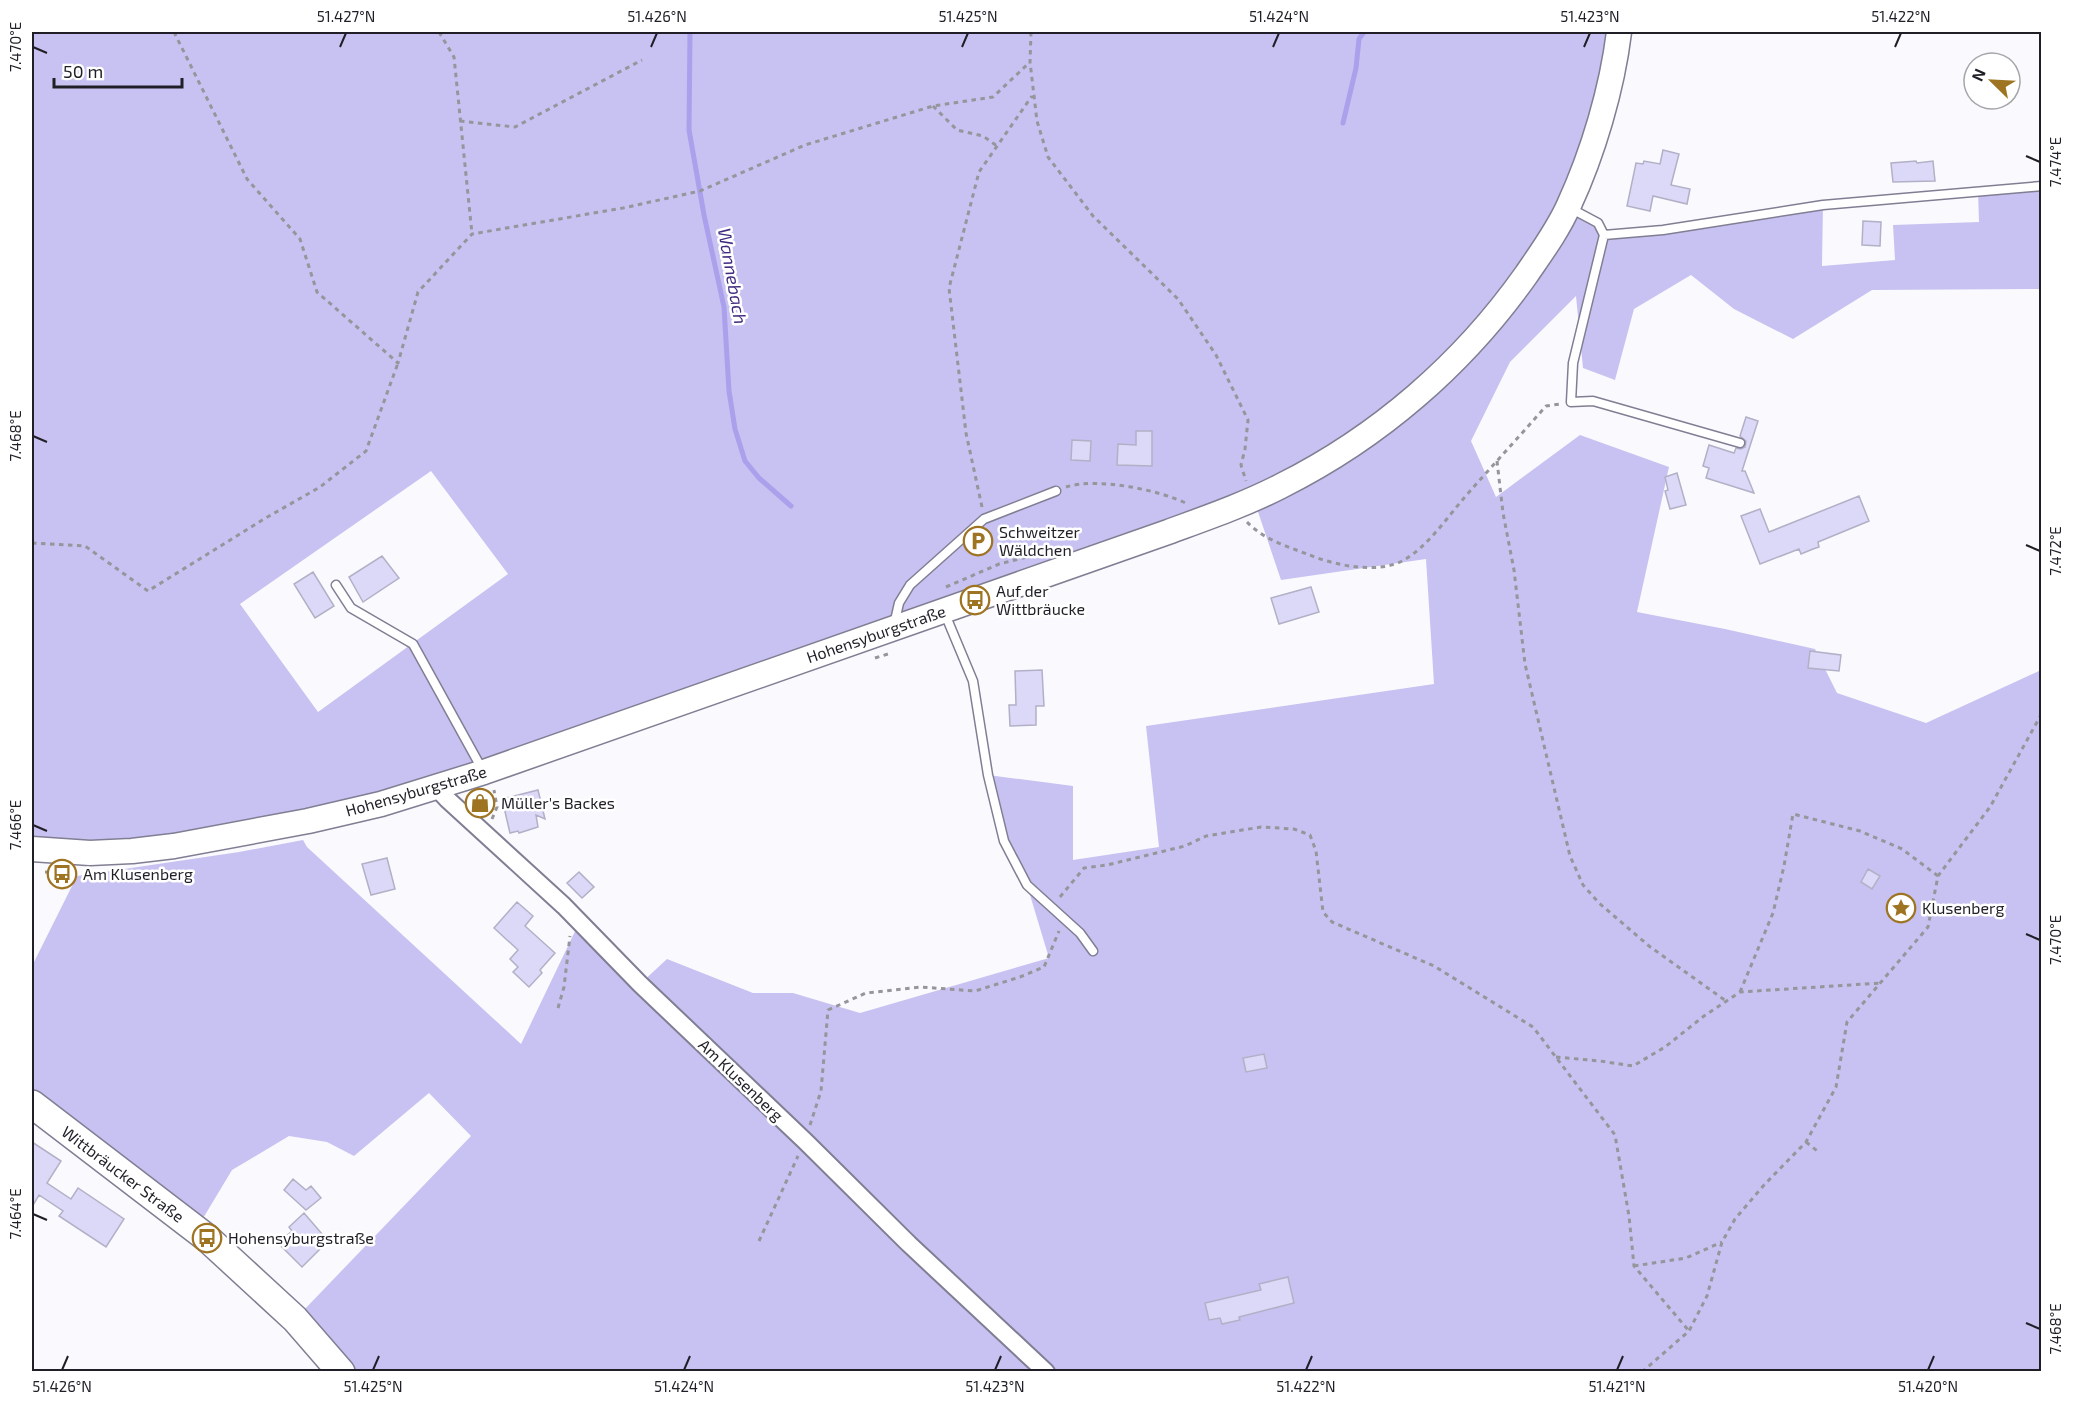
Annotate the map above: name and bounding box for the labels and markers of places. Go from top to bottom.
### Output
place label: Schweitzer Wäldchen [999,522,1081,559]
parking icon: Schweitzer Wäldchen [962,525,994,557]
place label: Auf der Wittbräucke [996,581,1085,618]
bus stop icon: Auf der Wittbräucke [959,584,991,616]
shop icon: Müller's Backes [464,787,496,819]
place label: Müller's Backes [501,793,615,812]
bus stop icon: Am Klusenberg [46,858,78,890]
place label: Am Klusenberg [83,864,193,883]
place icon: Klusenberg [1885,892,1917,924]
place label: Klusenberg [1922,898,2004,917]
bus stop icon: Hohensyburgstraße [191,1222,223,1254]
place label: Hohensyburgstraße [228,1228,374,1247]

